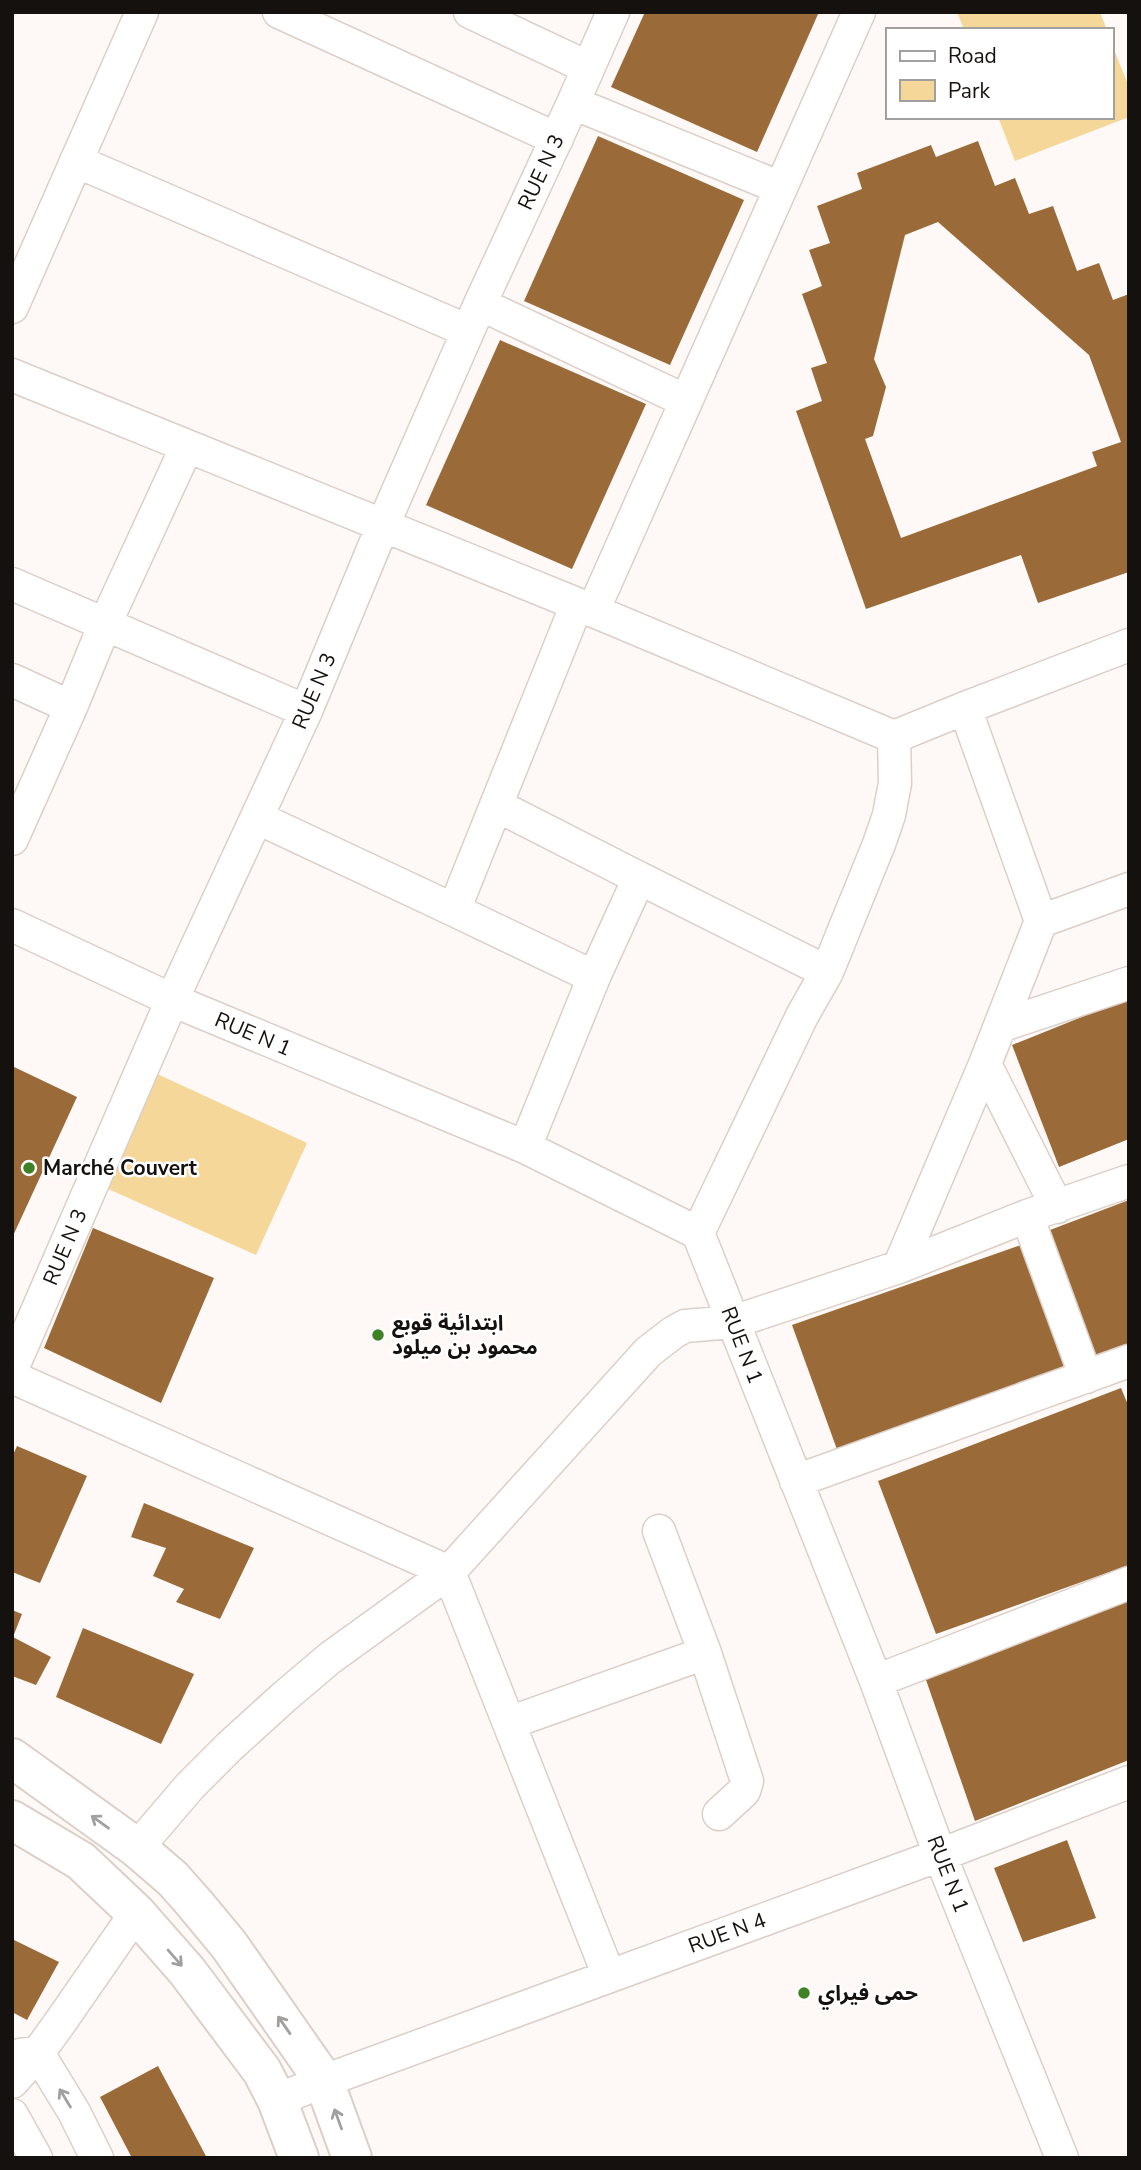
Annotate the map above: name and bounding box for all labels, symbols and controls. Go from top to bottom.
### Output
legend [886,28,1113,119]
text: Road [948,42,997,70]
text: Park [948,77,990,105]
street label: RUE N 3 [511,130,571,214]
street label: RUE N 3 [285,648,343,734]
street label: RUE N 1 [210,1005,296,1063]
place label: Marché Couvert [43,1154,198,1182]
marker: Marché Couvert [21,1160,37,1176]
street label: RUE N 3 [36,1204,94,1290]
street label: RUE N 1 [715,1302,769,1388]
place label: ابتدائية قوبع محمود بن ميلود [392,1309,538,1361]
marker: ابتدائية قوبع محمود بن ميلود [370,1327,386,1343]
one-way arrow [91,1814,110,1829]
street label: RUE N 1 [921,1831,975,1917]
street label: RUE N 4 [684,1906,770,1960]
one-way arrow [167,1948,183,1966]
place label: حمى فيراي [818,1979,918,2010]
marker: حمى فيراي [796,1985,812,2001]
one-way arrow [277,2016,292,2035]
one-way arrow [58,2088,72,2108]
one-way arrow [331,2109,343,2131]

